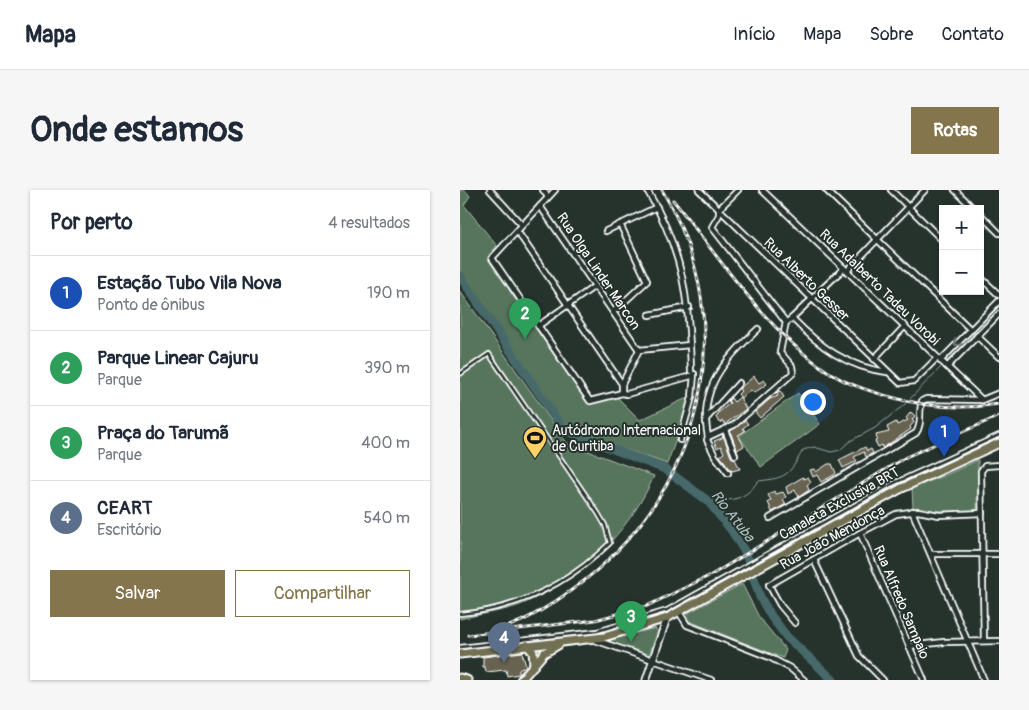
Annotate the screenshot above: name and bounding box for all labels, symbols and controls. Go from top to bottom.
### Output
text: Mapa [25,20,76,49]
text: Início [733,23,775,46]
text: Mapa [803,23,841,46]
text: Sobre [869,23,913,46]
text: Contato [941,23,1004,46]
button: Rotas [911,107,999,154]
text: Onde estamos [30,108,243,152]
map controls [939,205,984,295]
button: + [939,205,984,250]
text: Por perto [50,209,132,236]
street label: Rua Olga Linder Marcon [553,209,644,333]
text: 4 resultados [328,213,410,233]
street label: Rua Adalberto Tadeu Vorobi [816,226,944,350]
street label: Rua Alberto Gesser [760,234,853,325]
button: − [939,250,984,295]
text: Estação Tubo Vila Nova [97,271,282,295]
text: 1 [63,283,69,303]
text: 190 m [367,283,410,303]
text: Ponto de ônibus [97,295,205,315]
pin: 2 [509,298,541,339]
one-way arrow [954,338,963,347]
text: Parque Linear Cajuru [97,346,259,370]
text: 2 [62,358,70,378]
text: 390 m [364,358,410,378]
text: Parque [97,370,142,390]
your location [800,389,826,415]
pin: 1 [928,416,960,457]
text: Praça do Tarumã [97,421,229,445]
place label: Autódromo Internacional de Curitiba [552,422,701,455]
sports icon: Autódromo Internacional de Curitiba [522,425,548,459]
text: 3 [62,433,70,453]
text: 400 m [361,433,410,453]
text: Parque [97,445,142,465]
street label: Canaleta Exclusiva BRT [776,463,902,543]
water label: Rio Atuba [707,487,759,547]
text: CEART [97,496,152,520]
street label: Rua João Mendonça [777,502,888,573]
text: 4 [61,508,71,528]
text: 540 m [363,508,410,528]
text: Escritório [97,520,162,540]
street label: Rua Alfredo Sampaio [870,543,933,662]
button: Salvar [50,570,225,617]
button: Compartilhar [235,570,410,617]
pin: 3 [615,601,647,642]
pin: 4 [488,622,520,663]

